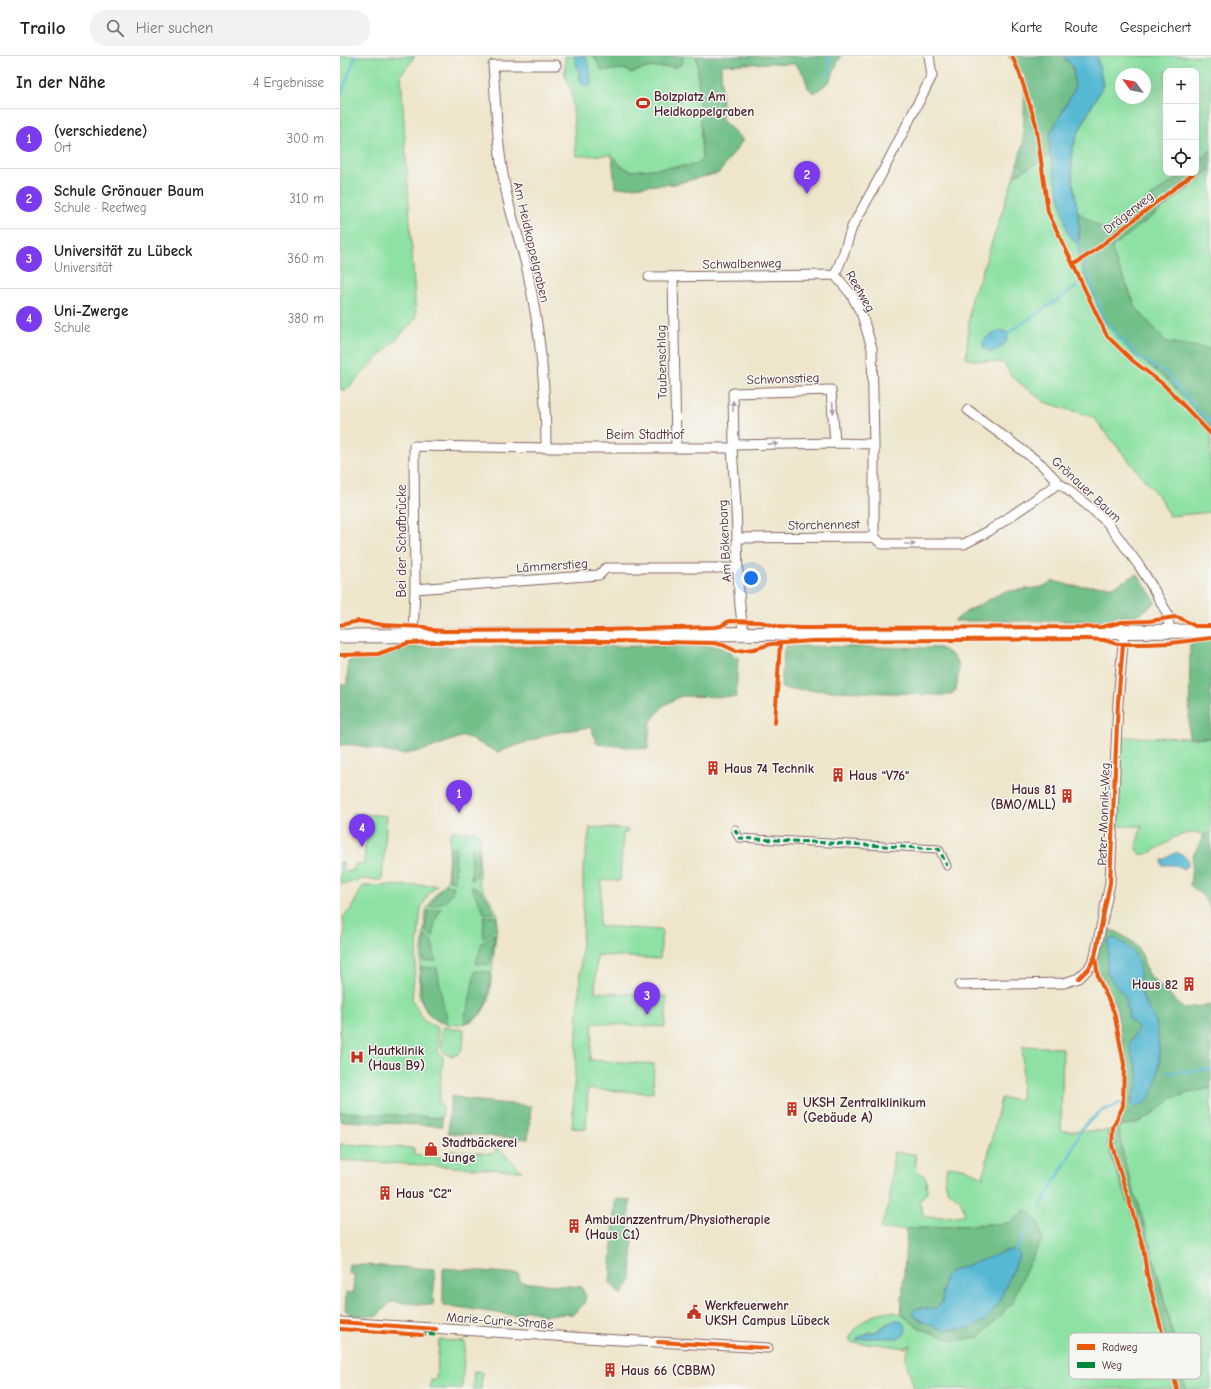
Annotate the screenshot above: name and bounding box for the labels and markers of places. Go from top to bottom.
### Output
place label: Bolzplatz Am Heidkoppelgraben [654,89,754,119]
sports icon: Bolzplatz Am Heidkoppelgraben [635,95,651,111]
pin: 2 [794,161,820,194]
building icon: Haus 74 Technik [705,760,721,776]
place label: Haus 74 Technik [724,761,815,776]
building icon: Haus "V76" [830,767,846,783]
place label: Haus "V76" [849,768,909,783]
pin: 1 [446,780,472,813]
place label: Haus 81 (BMO/MLL) [991,782,1056,812]
building icon: Haus 81 (BMO/MLL) [1059,788,1075,804]
pin: 4 [349,814,375,847]
building icon: Haus 82 [1181,976,1197,992]
place label: Haus 82 [1132,977,1178,992]
pin: 3 [634,982,660,1015]
place label: Hautklinik (Haus B9) [368,1043,425,1073]
hospital icon: Hautklinik (Haus B9) [349,1049,365,1065]
place label: UKSH Zentralklinikum (Gebäude A) [803,1095,926,1125]
building icon: UKSH Zentralklinikum (Gebäude A) [784,1101,800,1117]
place label: Stadtbäckerei Junge [442,1135,517,1165]
shop icon: Stadtbäckerei Junge [423,1141,439,1157]
building icon: Haus "C2" [377,1185,393,1201]
place label: Haus "C2" [396,1186,452,1201]
place label: Ambulanzzentrum/Physiotherapie (Haus C1) [585,1212,771,1242]
building icon: Ambulanzzentrum/Physiotherapie (Haus C1) [566,1218,582,1234]
place label: Werkfeuerwehr UKSH Campus Lübeck [705,1298,830,1328]
public building icon: Werkfeuerwehr UKSH Campus Lübeck [686,1304,702,1320]
building icon: Haus 66 (CBBM) [602,1362,618,1378]
place label: Haus 66 (CBBM) [621,1363,715,1378]

